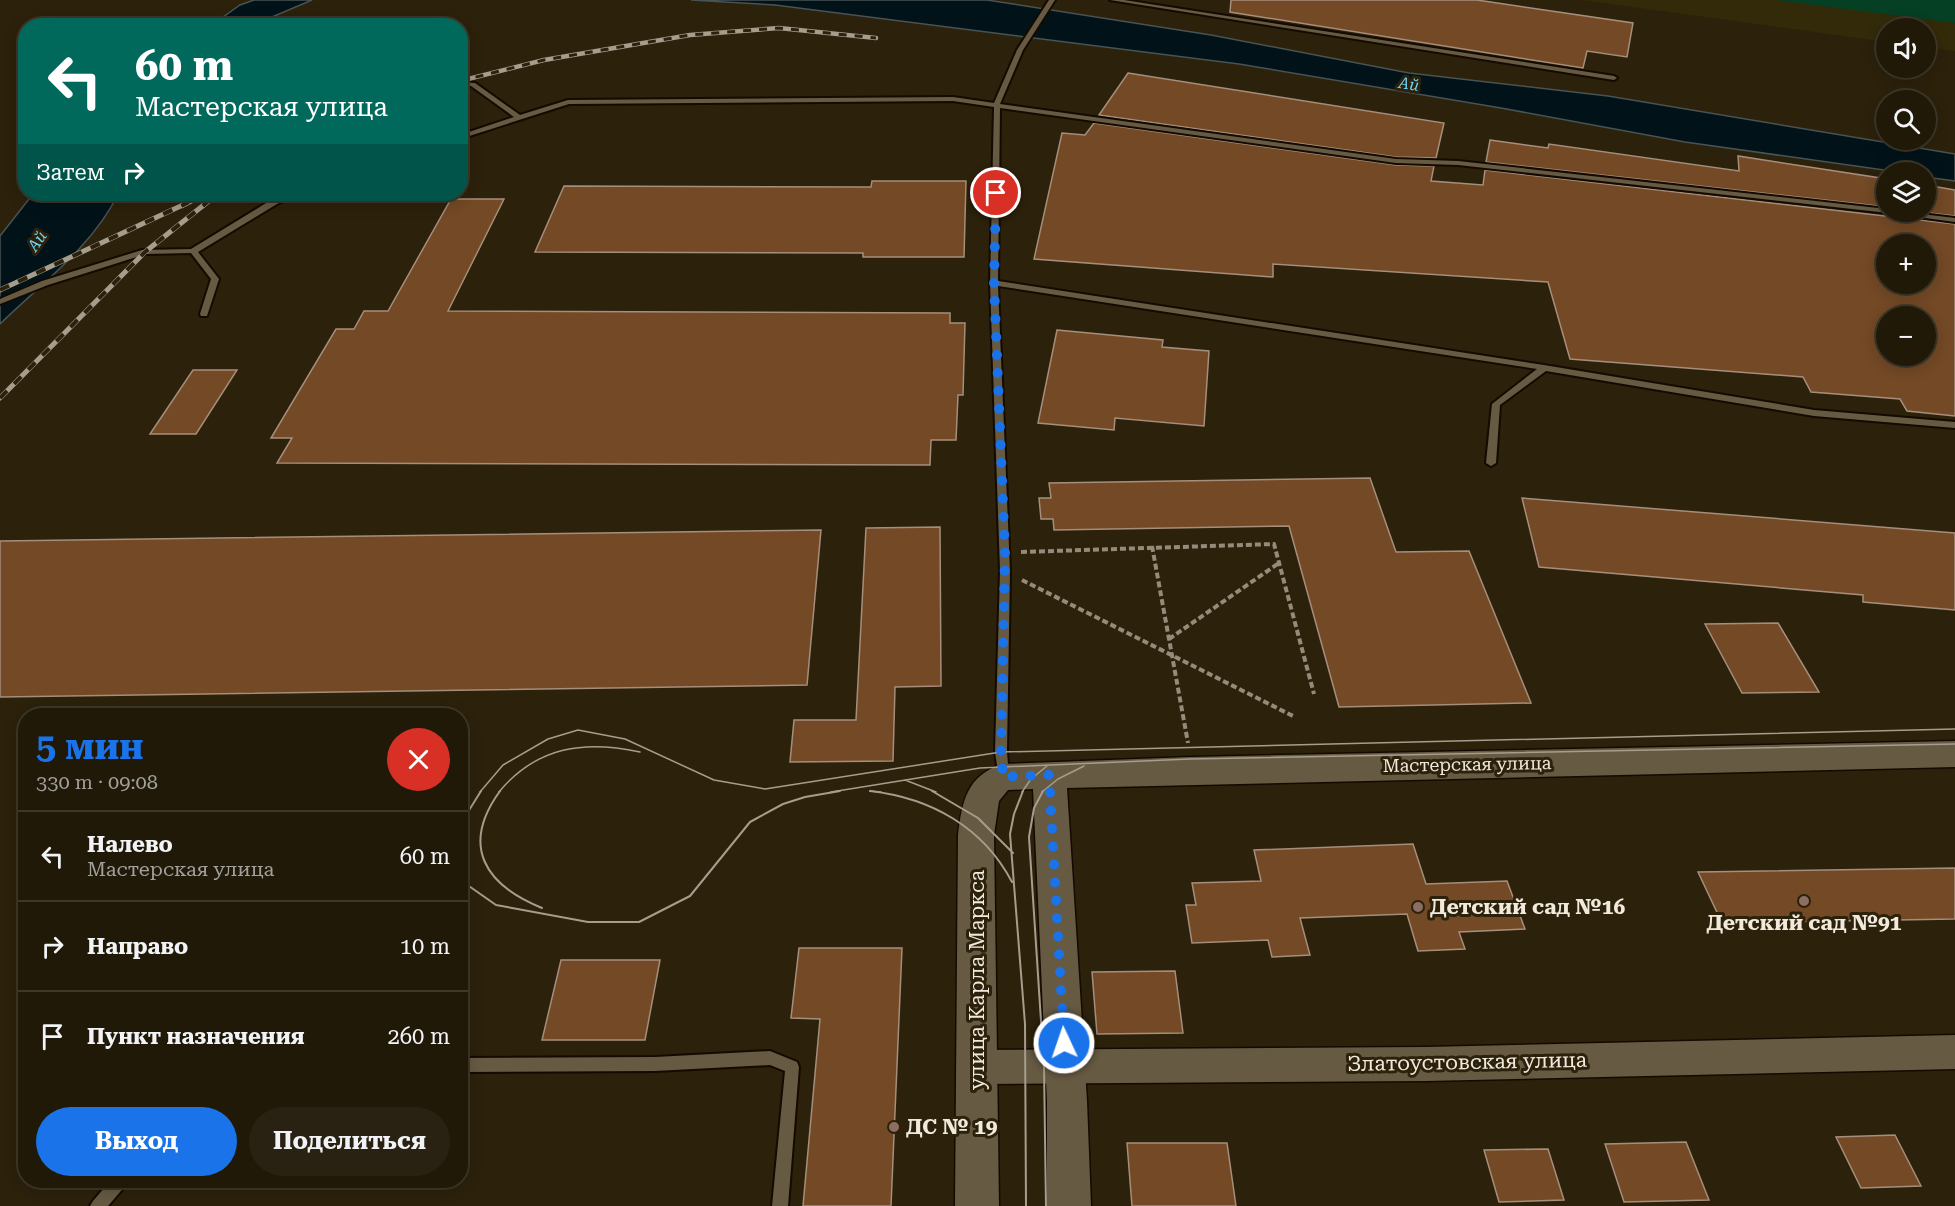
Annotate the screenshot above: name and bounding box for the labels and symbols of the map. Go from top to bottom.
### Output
water label: Ай [1397,73,1421,95]
pin [970,167,1021,218]
water label: Ай [23,227,51,256]
street label: Мастерская улица [1383,752,1552,776]
street label: улица Карла Маркса [965,869,989,1090]
marker: Детский сад №91 [1797,894,1811,908]
place label: Детский сад №16 [1430,895,1625,919]
marker: Детский сад №16 [1411,900,1425,914]
place label: Детский сад №91 [1706,911,1902,935]
position arrow [1032,1011,1096,1075]
street label: Златоустовская улица [1347,1048,1588,1076]
place label: ДС № 19 [906,1115,998,1139]
marker: ДС № 19 [887,1120,901,1134]

